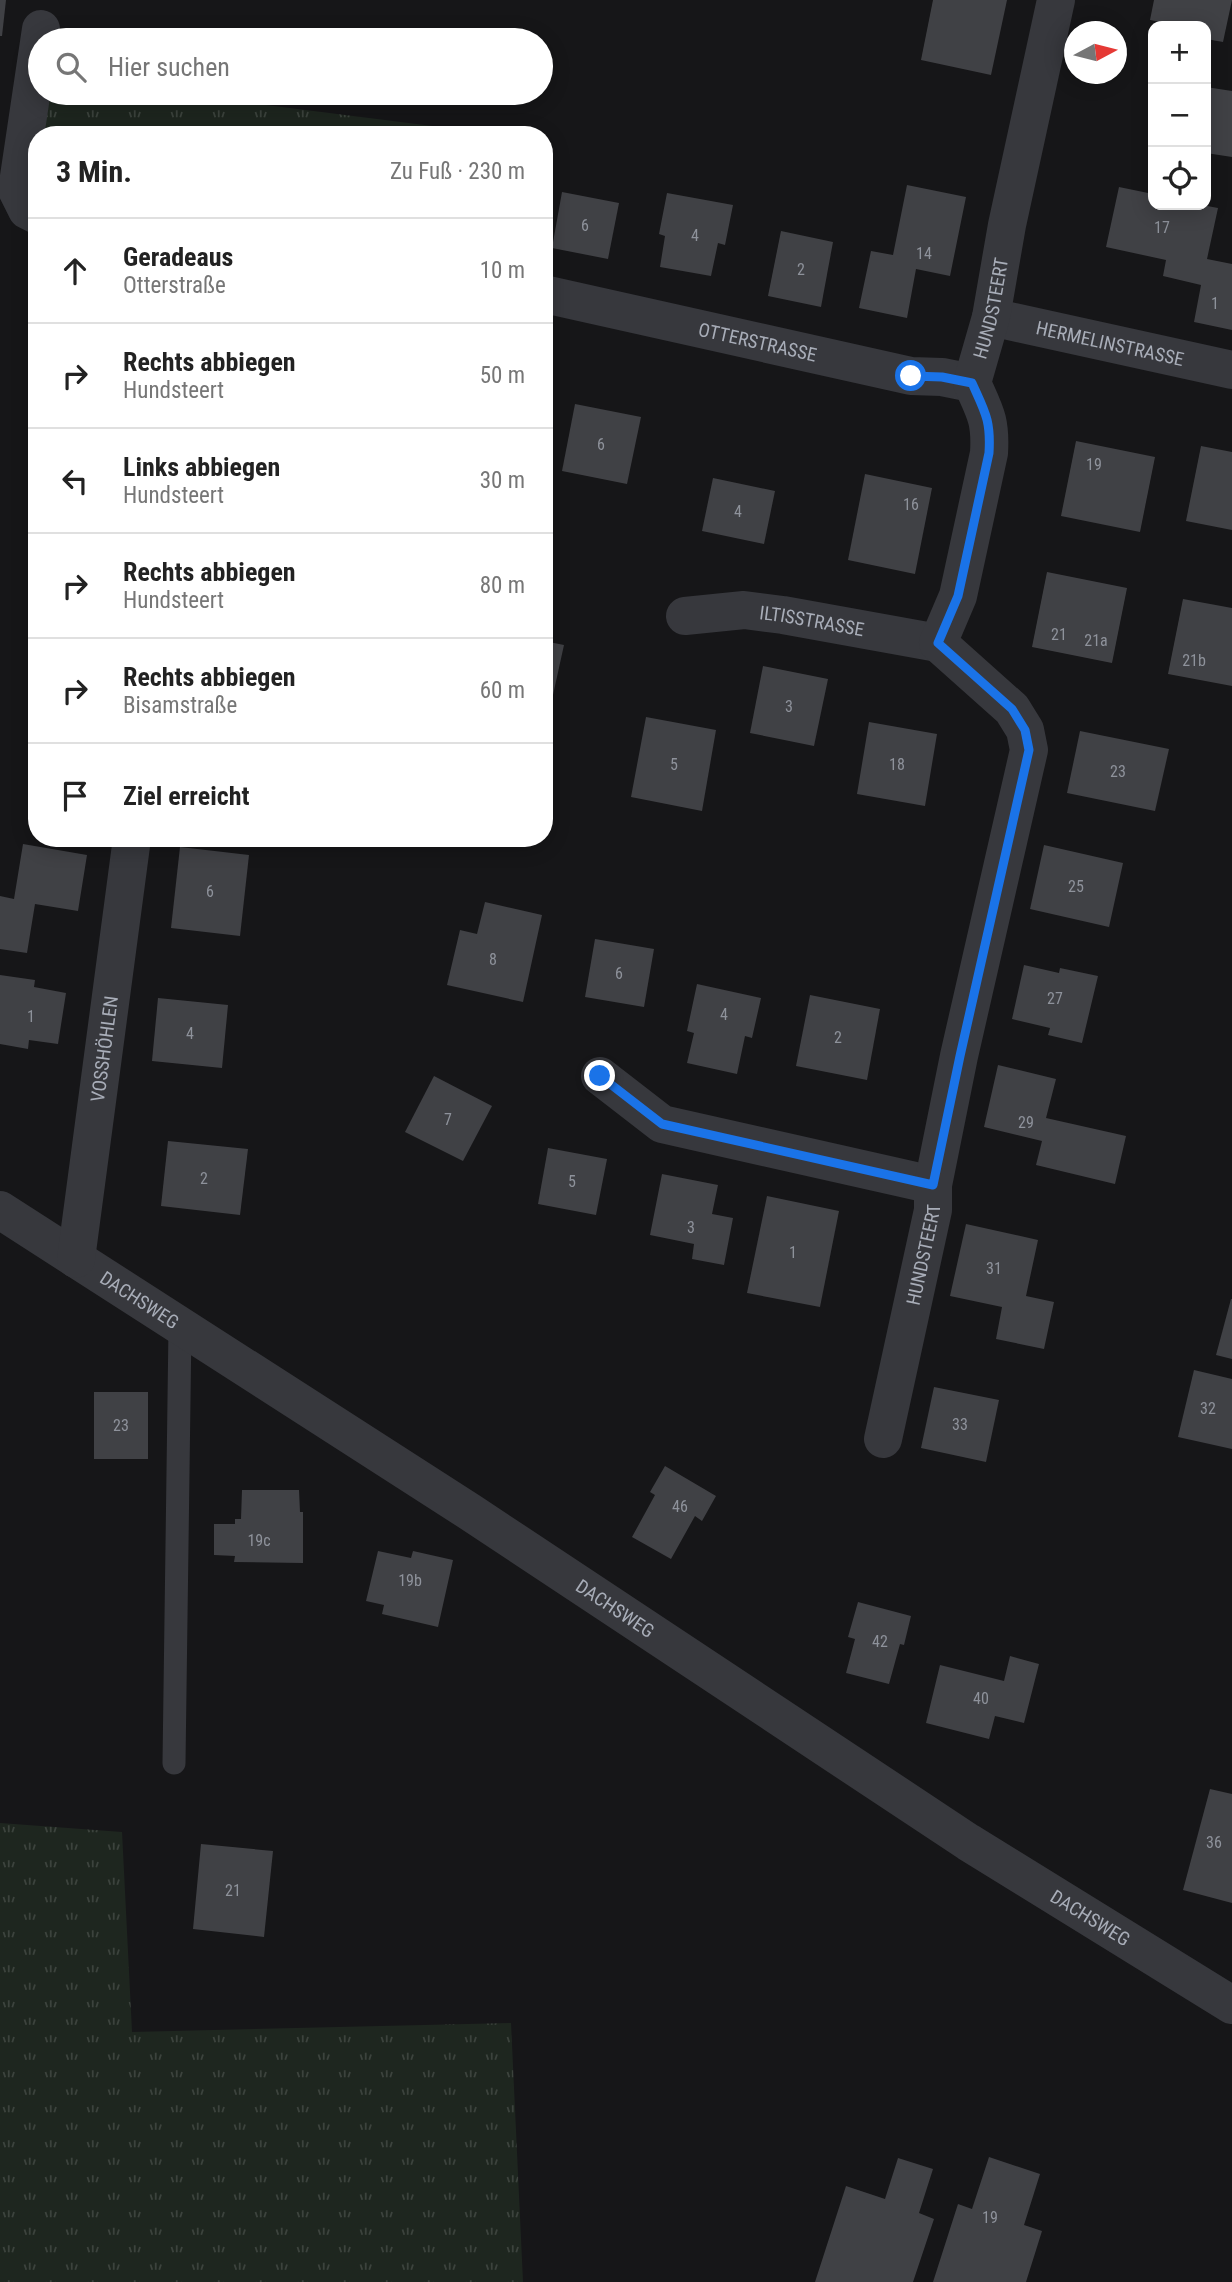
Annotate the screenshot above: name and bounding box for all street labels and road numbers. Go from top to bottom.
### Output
street label: HUNDSTEERT [969,256,1013,362]
street label: HERMELINSTRASSE [1034,316,1186,371]
street label: OTTERSTRASSE [696,318,819,367]
street label: ILTISSTRASSE [758,601,866,641]
street label: VOSSHÖHLEN [86,994,123,1103]
street label: HUNDSTEERT [902,1204,945,1307]
street label: DACHSWEG [96,1266,183,1334]
street label: DACHSWEG [572,1575,659,1643]
street label: DACHSWEG [1046,1885,1134,1951]

